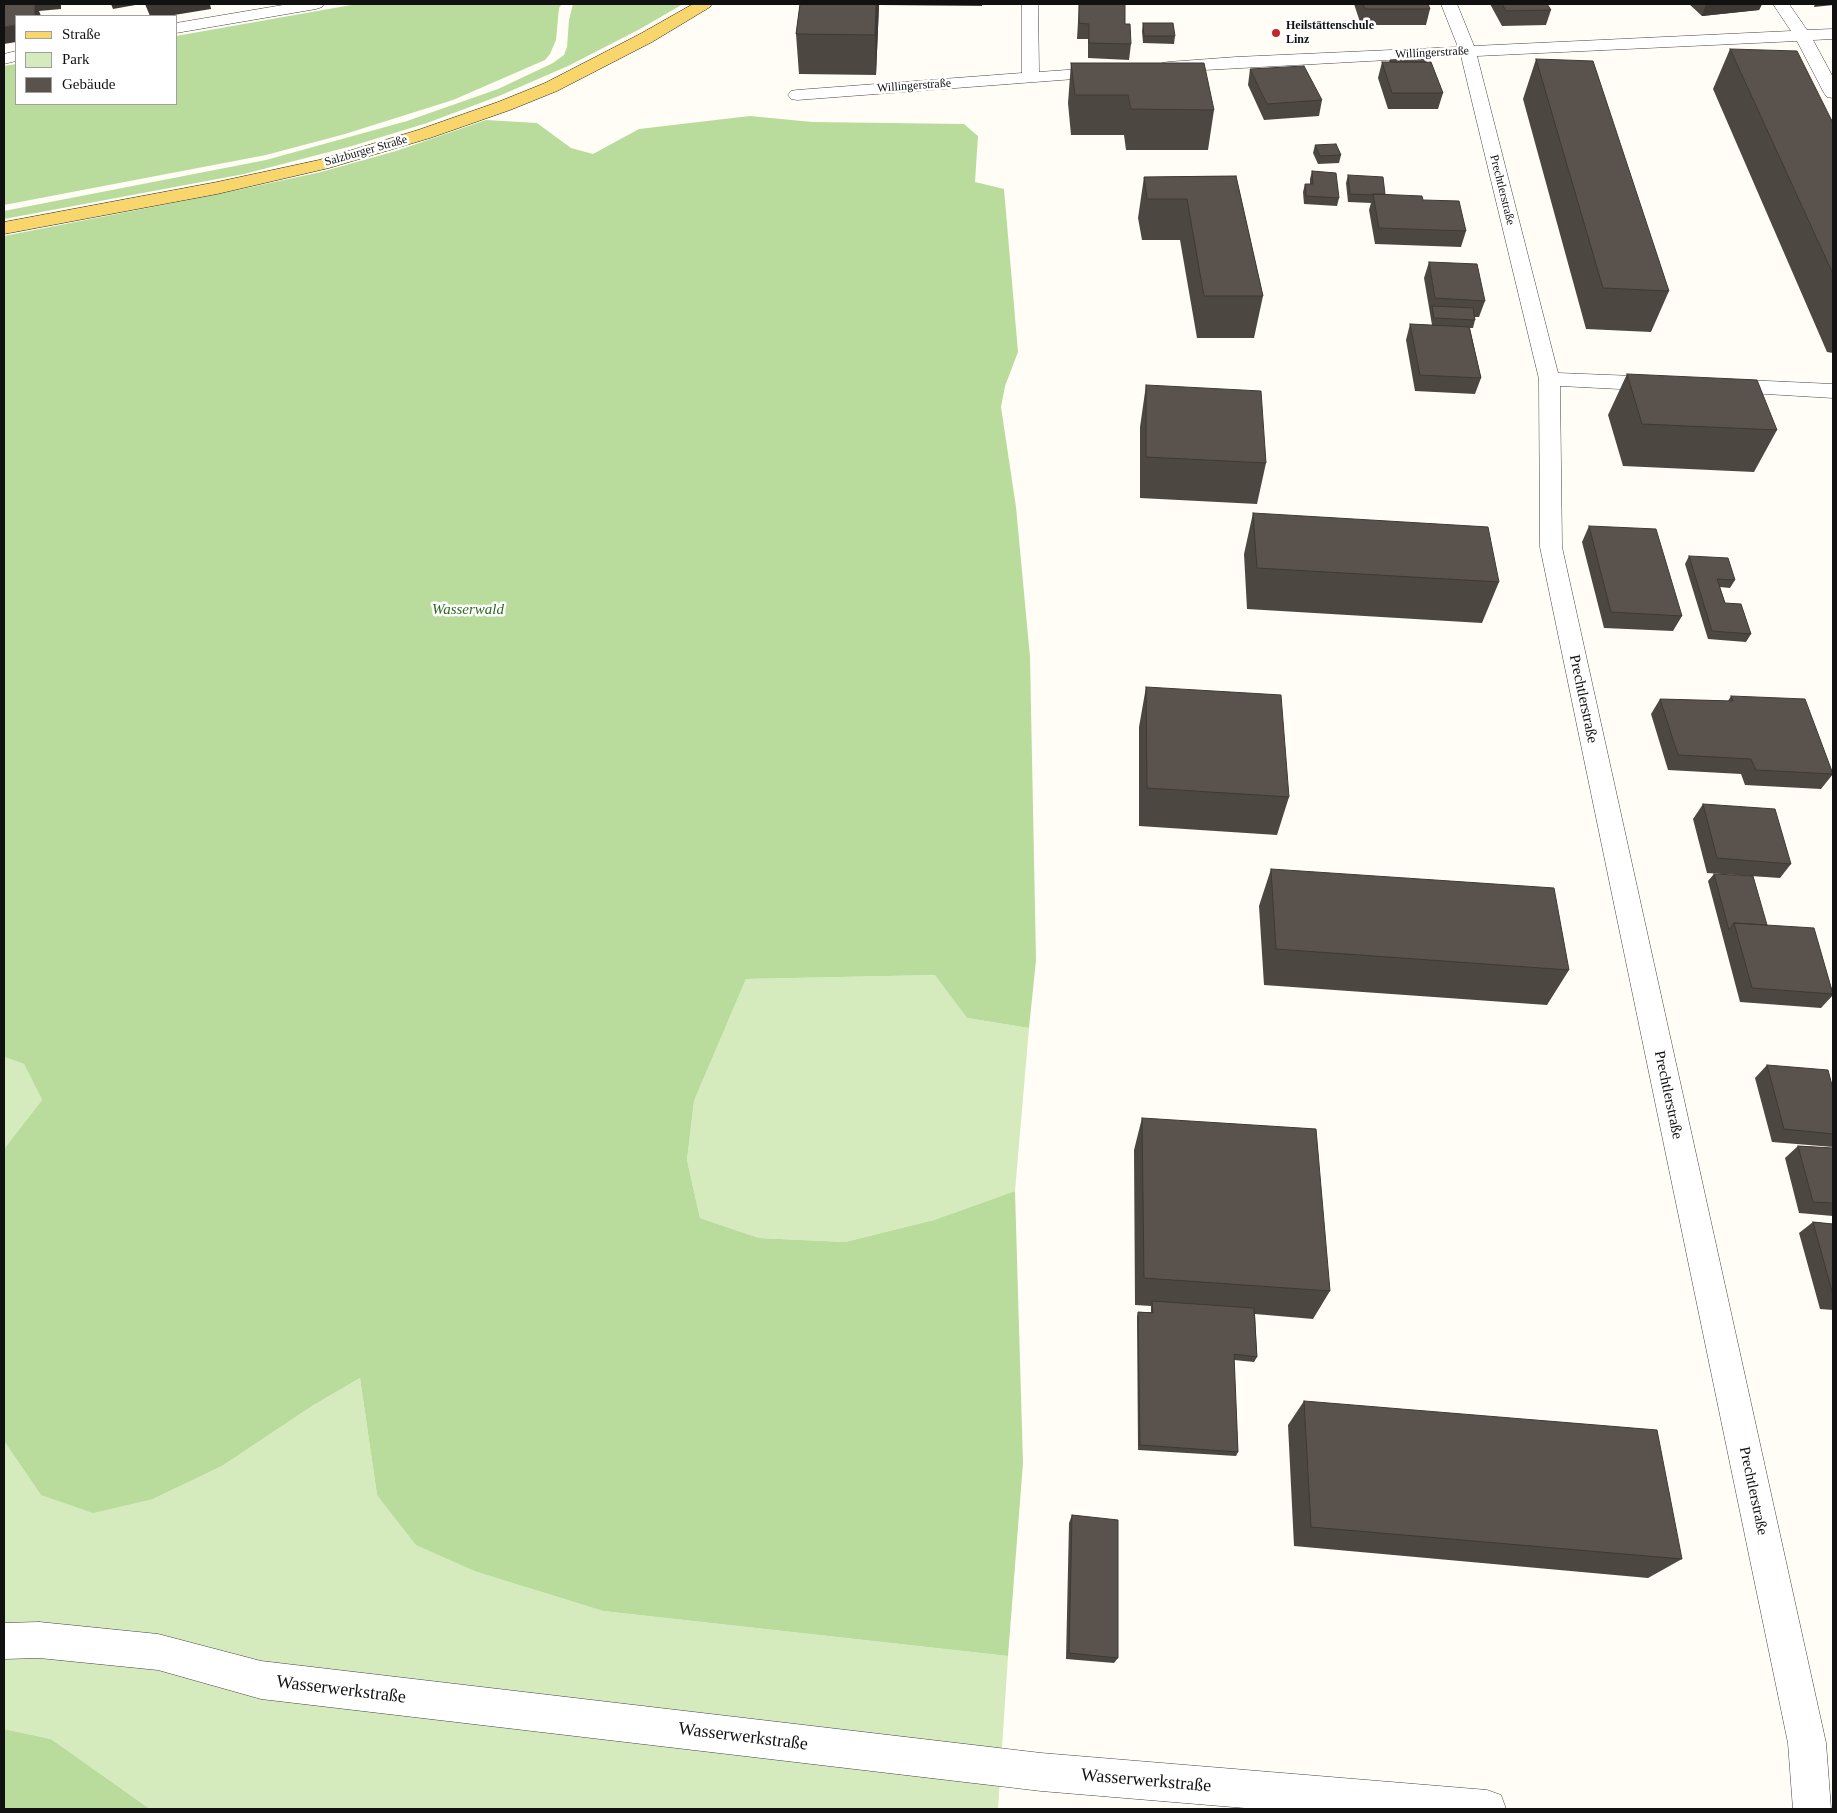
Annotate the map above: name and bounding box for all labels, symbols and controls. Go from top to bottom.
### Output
legend [15,15,178,105]
place label: Heilstättenschule Linz [1286,19,1374,47]
text: Straße [62,26,100,42]
marker: Heilstättenschule Linz [1270,27,1282,39]
street label: Willingerstraße [1395,44,1469,62]
text: Park [62,51,90,67]
text: Gebäude [62,76,115,92]
street label: Willingerstraße [877,76,951,96]
street label: Salzburger Straße [323,132,409,170]
street label: Prechtlerstraße [1486,153,1518,227]
park label: Wasserwald [432,601,504,619]
street label: Prechtlerstraße [1565,653,1601,745]
street label: Prechtlerstraße [1650,1049,1686,1141]
street label: Prechtlerstraße [1735,1445,1771,1537]
street label: Wasserwerkstraße [275,1671,407,1709]
street label: Wasserwerkstraße [677,1718,809,1756]
street label: Wasserwerkstraße [1080,1765,1212,1797]

